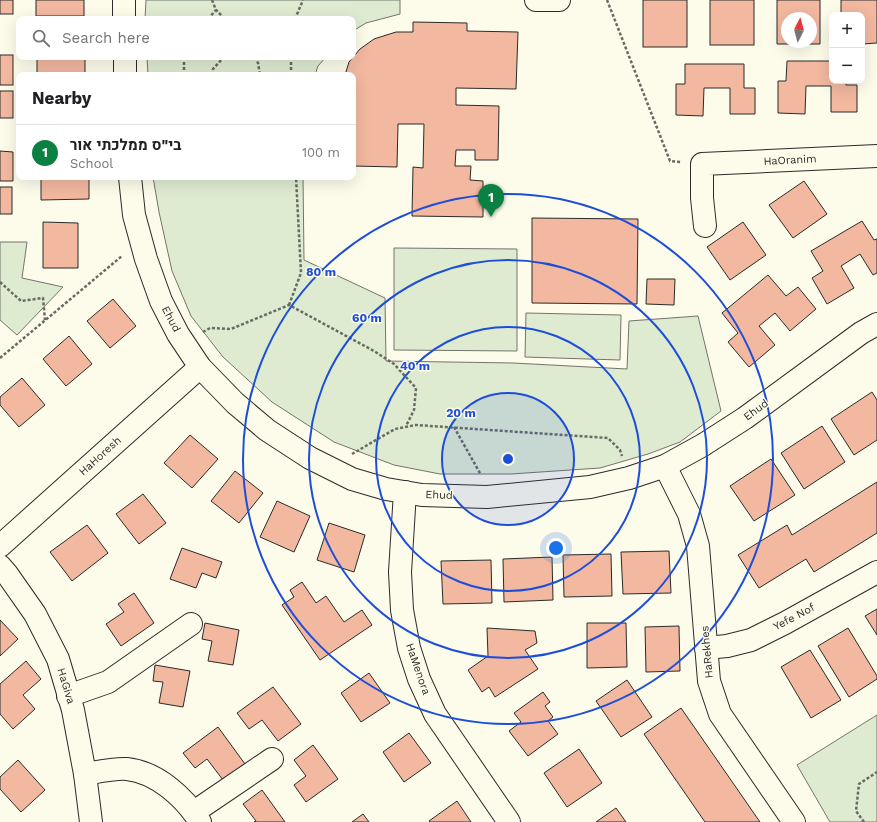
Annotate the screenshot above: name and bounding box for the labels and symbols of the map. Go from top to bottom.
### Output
north arrow [781,12,817,48]
street label: HaOranim [763,152,817,168]
pin: 1 [478,184,504,217]
text: 80 m [306,265,336,279]
street label: Ehud [159,304,183,334]
text: 60 m [352,311,382,325]
text: 40 m [400,359,430,373]
street label: Ehud [741,397,771,423]
text: 20 m [446,406,476,420]
street label: HaHoresh [76,434,124,478]
centre of rings [501,452,515,466]
street label: Ehud [425,488,453,502]
your location [546,538,566,558]
street label: Yefe Nof [771,600,817,633]
street label: HaRekhes [698,625,716,679]
street label: HaMenora [403,641,433,697]
street label: HaGiva [54,666,78,706]

